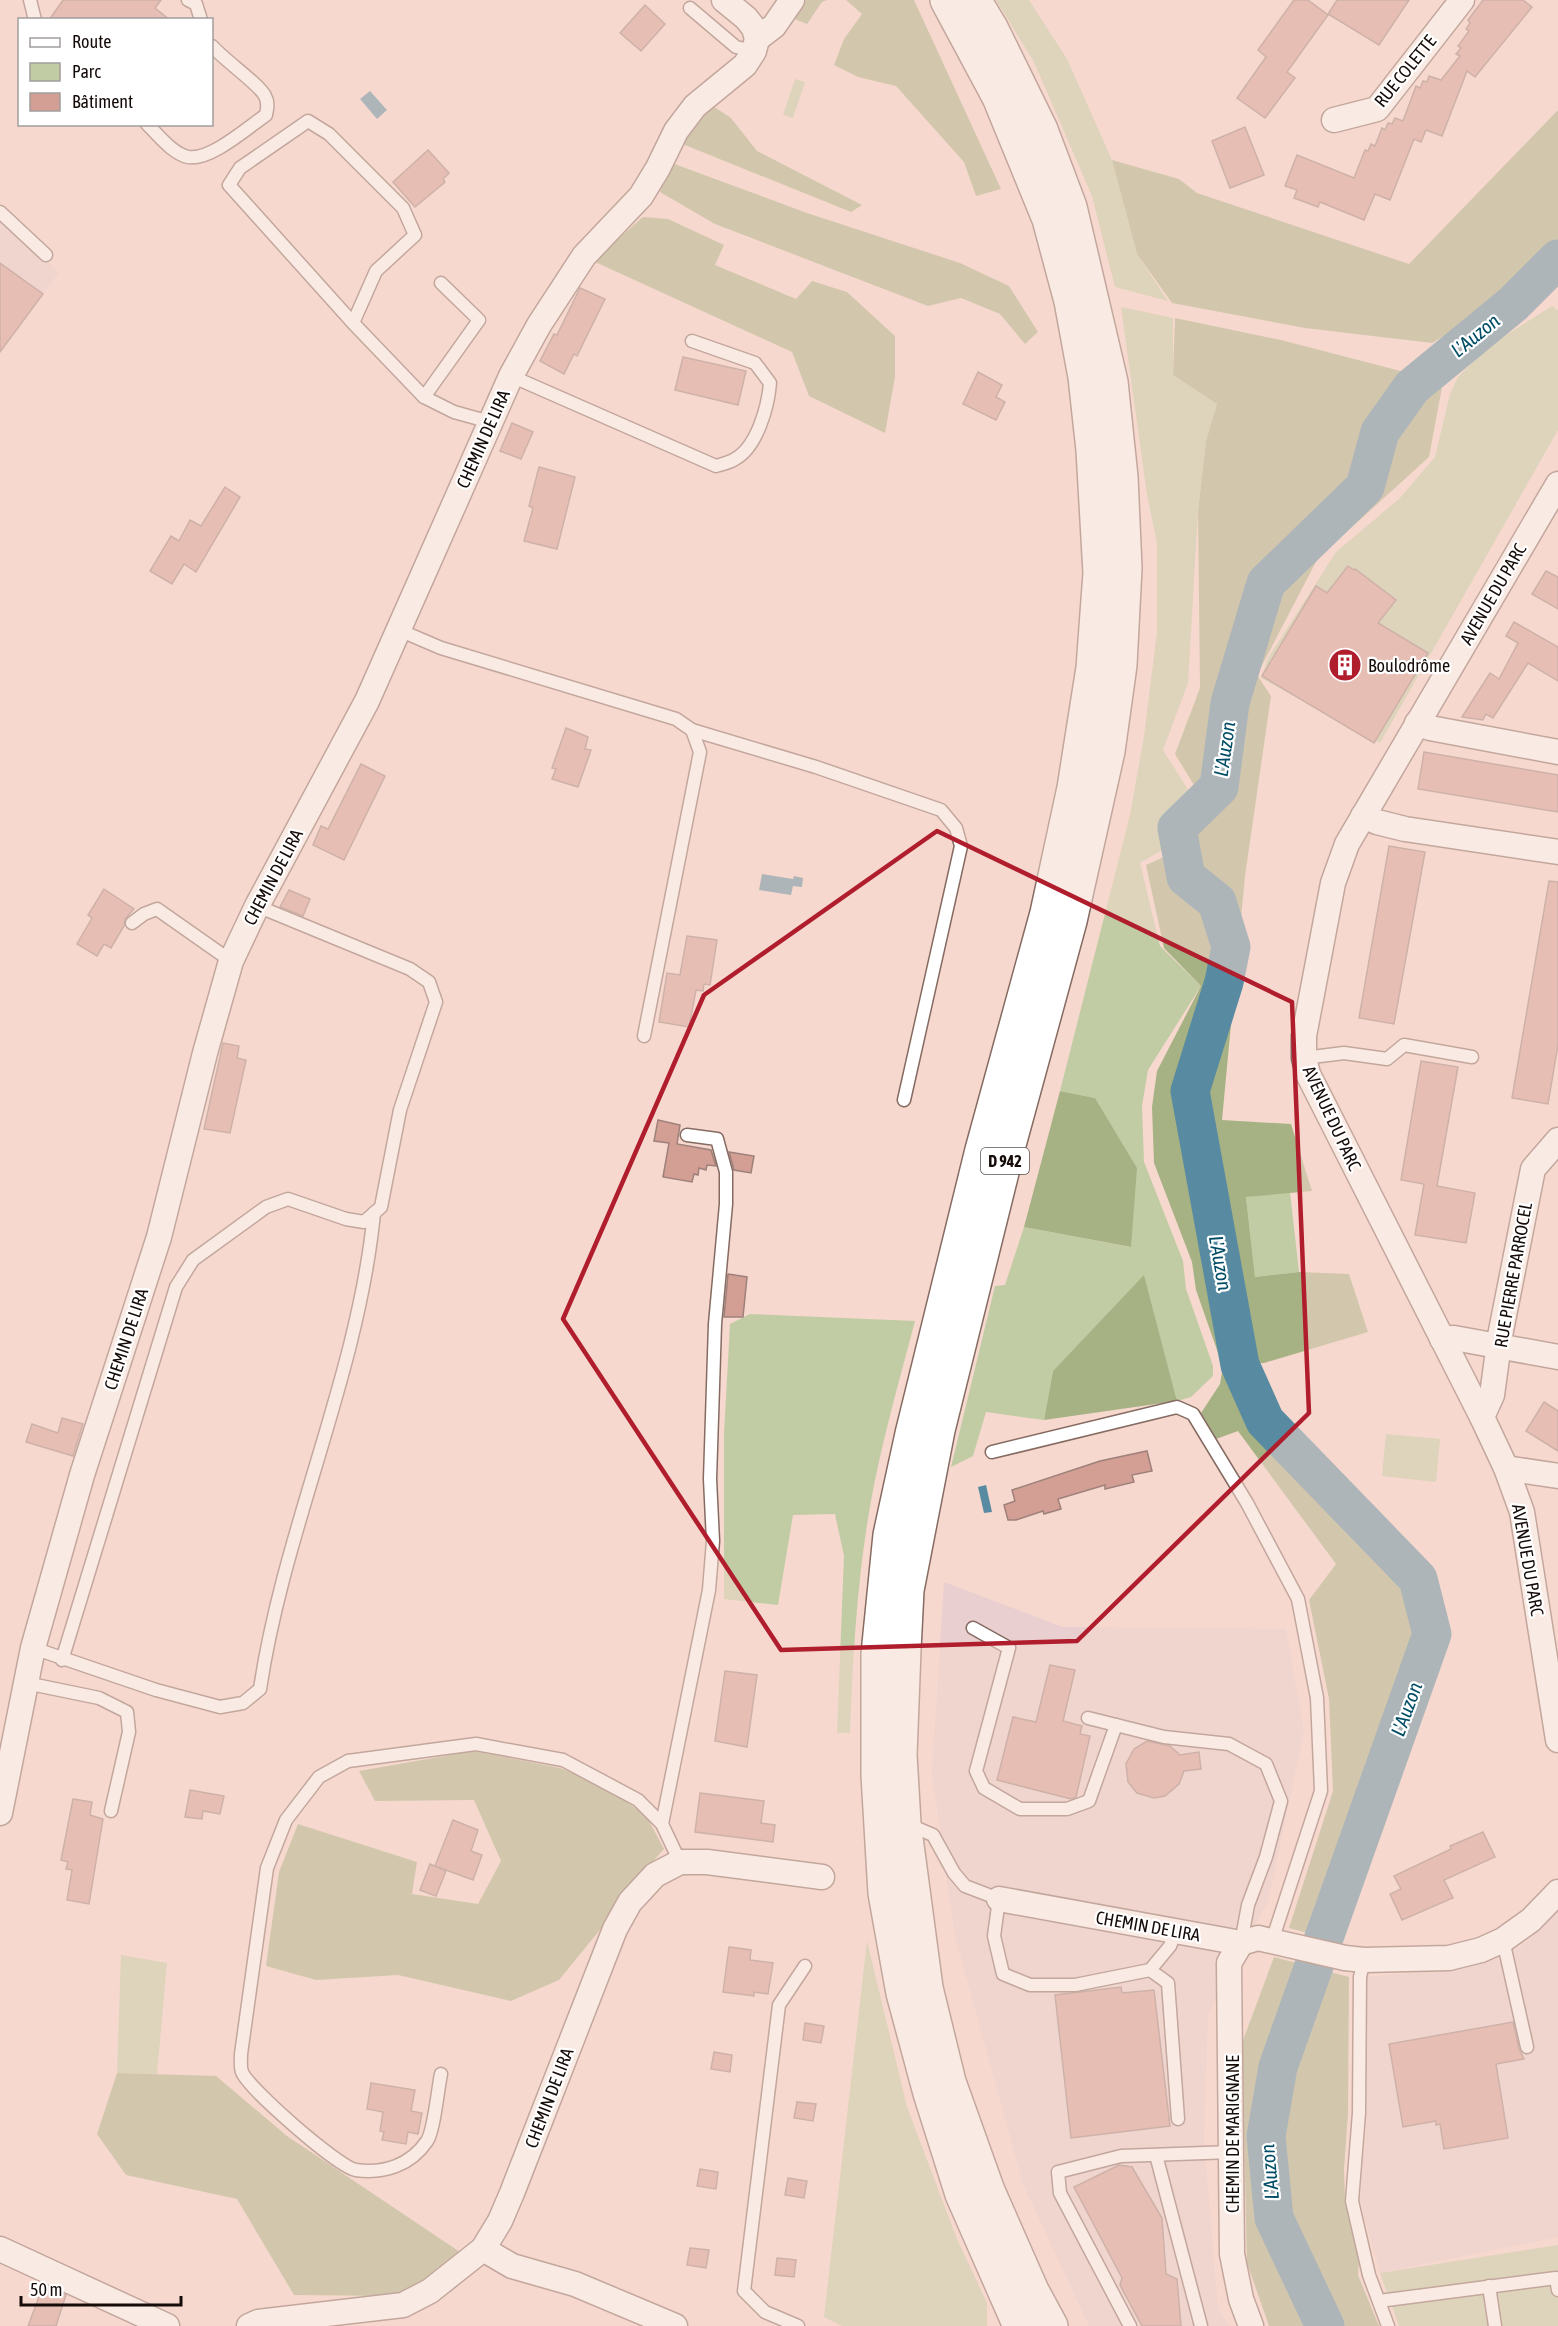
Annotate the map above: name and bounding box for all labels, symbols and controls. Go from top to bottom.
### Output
legend [18,18,213,126]
text: Route [72,31,111,52]
street label: RUE COLETTE [1370,31,1440,111]
text: Parc [72,61,101,82]
text: Bâtiment [72,91,133,112]
water label: L'Auzon [1446,308,1504,361]
street label: CHEMIN DE LIRA [452,386,514,491]
street label: AVENUE DU PARC [1456,540,1530,648]
building icon: Boulodrôme [1327,647,1363,683]
place label: Boulodrôme [1368,655,1450,676]
water label: L'Auzon [1209,720,1239,778]
street label: CHEMIN DE LIRA [239,825,307,929]
street label: AVENUE DU PARC [1299,1062,1365,1174]
road number: D 942 [981,1148,1029,1174]
street label: RUE PIERRE PARROCEL [1490,1201,1536,1349]
water label: L'Auzon [1205,1234,1237,1293]
street label: CHEMIN DE LIRA [100,1285,152,1392]
street label: AVENUE DU PARC [1508,1502,1548,1618]
water label: L'Auzon [1386,1679,1426,1739]
street label: CHEMIN DE LIRA [1094,1906,1202,1946]
street label: CHEMIN DE LIRA [520,2045,578,2151]
street label: CHEMIN DE MARIGNANE [1222,2055,1243,2213]
water label: L'Auzon [1255,2143,1283,2201]
scale bar [21,2269,182,2307]
text: 50 m [30,2279,62,2300]

